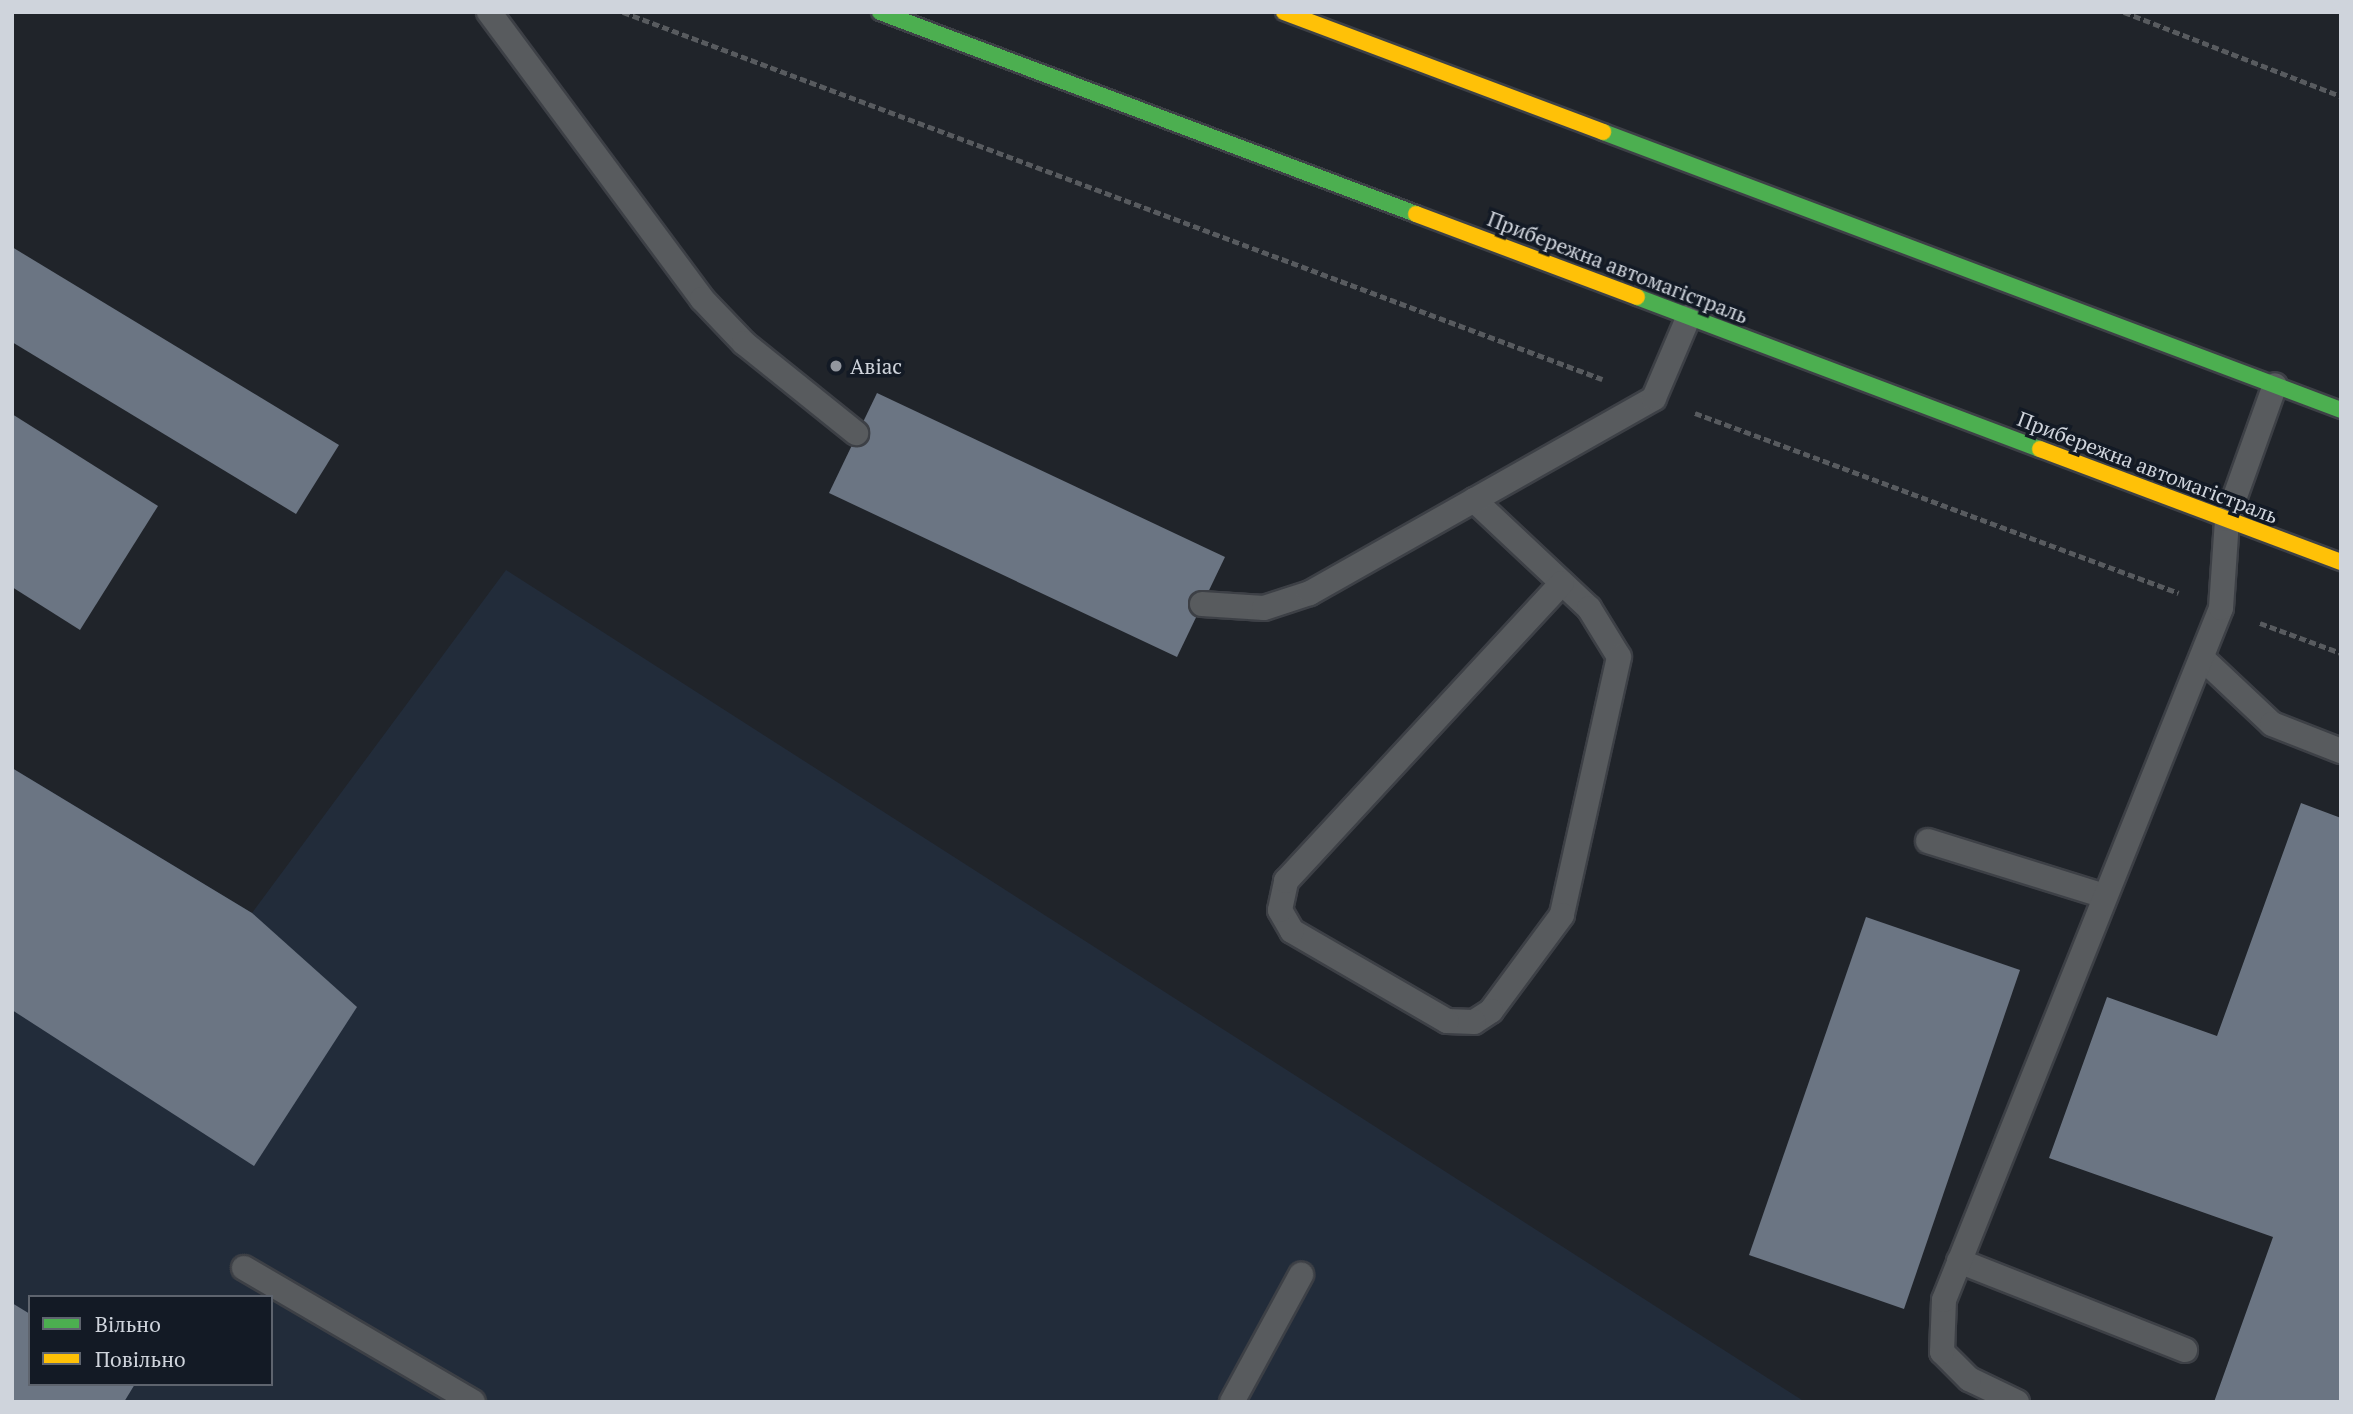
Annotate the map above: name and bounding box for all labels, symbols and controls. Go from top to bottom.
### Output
street label: Прибережна автомагістраль [1484,206,1752,328]
place label: Авіас [850,353,902,379]
marker: Авіас [828,358,844,374]
street label: Прибережна автомагістраль [2014,406,2282,528]
legend [28,1295,273,1386]
text: Вільно [95,1310,161,1338]
text: Повільно [95,1345,186,1373]

